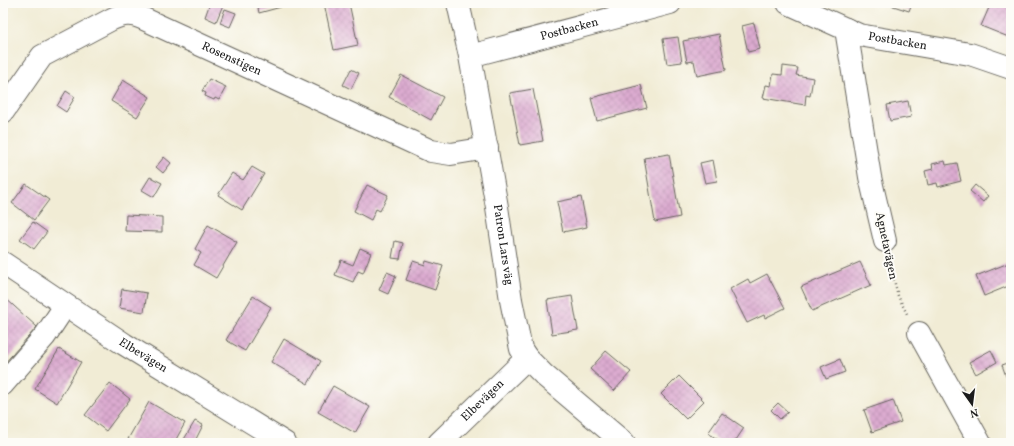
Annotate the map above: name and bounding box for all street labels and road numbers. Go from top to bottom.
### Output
street label: Postbacken [539,14,600,45]
street label: Postbacken [867,29,928,54]
street label: Rosenstigen [199,38,264,80]
street label: Patron Lars väg [489,203,517,286]
street label: Agnetavägen [871,211,901,281]
street label: Elbevägen [116,335,170,377]
street label: Elbevägen [458,376,508,425]

